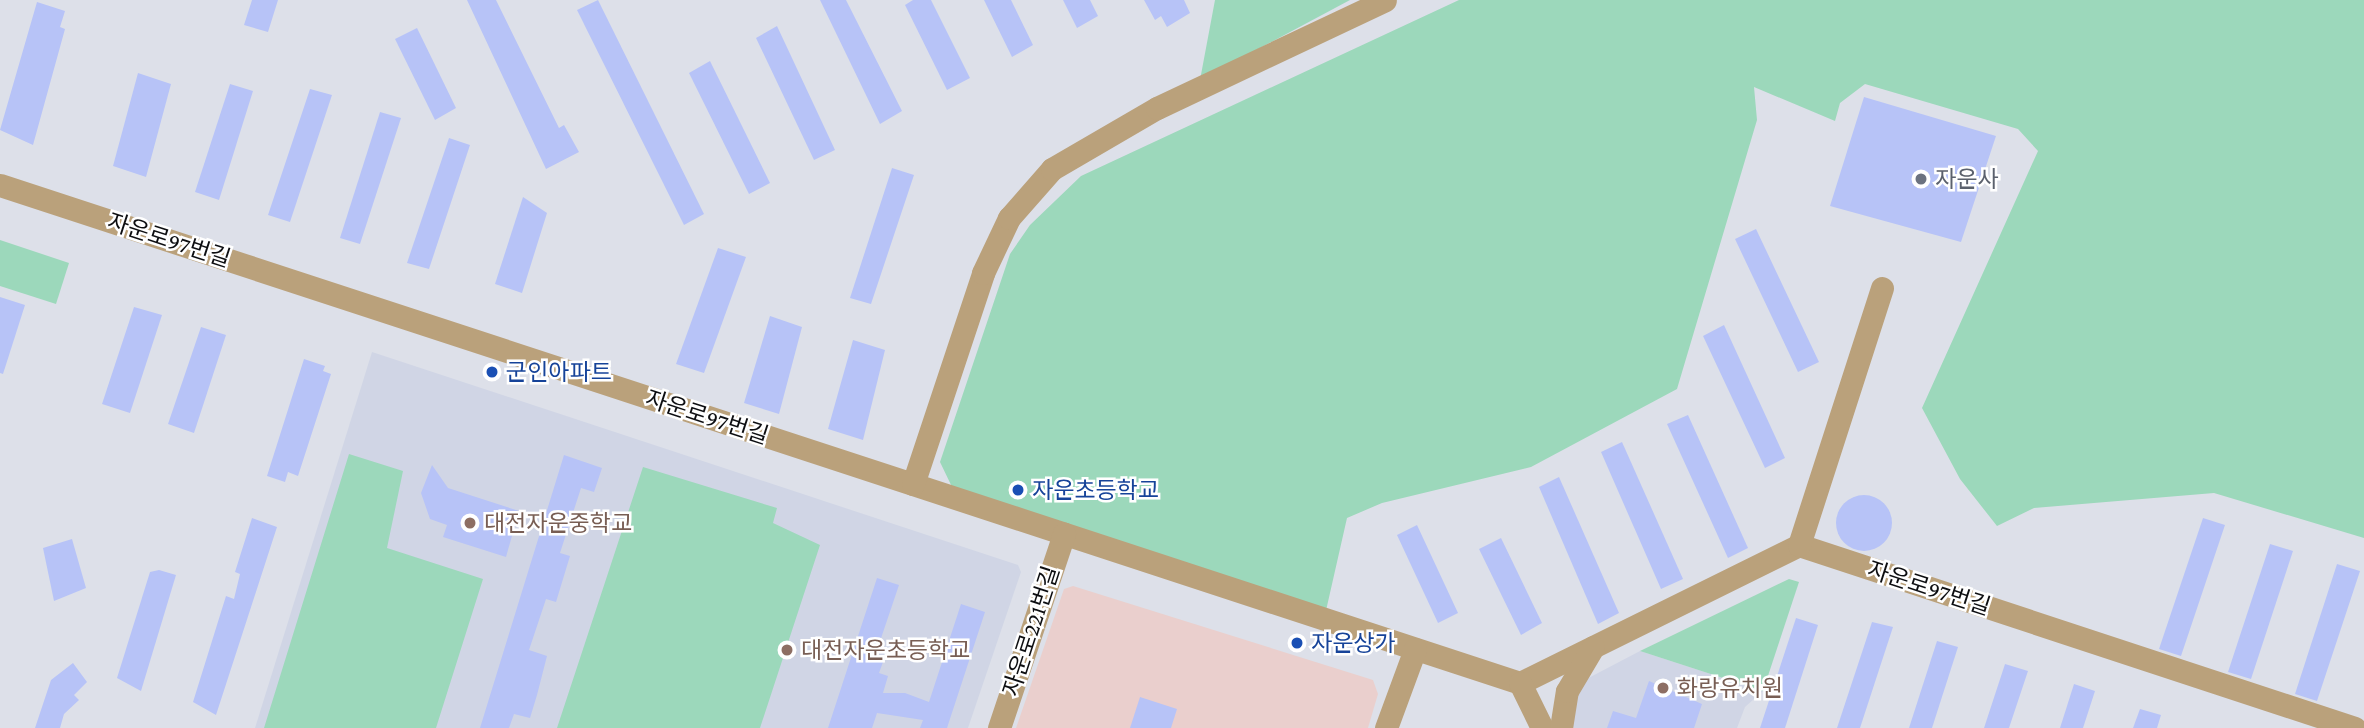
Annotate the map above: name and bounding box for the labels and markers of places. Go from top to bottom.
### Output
place label: 자운사 [1935,165,1998,193]
marker: 자운사 [1913,171,1929,187]
place label: 군인아파트 [506,358,612,386]
marker: 군인아파트 [484,364,500,380]
place label: 자운초등학교 [1032,476,1159,504]
marker: 자운초등학교 [1010,482,1026,498]
place label: 대전자운중학교 [484,509,632,537]
marker: 대전자운중학교 [462,515,478,531]
place label: 자운상가 [1311,629,1396,657]
marker: 자운상가 [1289,635,1305,651]
place label: 대전자운초등학교 [801,636,970,664]
marker: 대전자운초등학교 [779,642,795,658]
place label: 화랑유치원 [1677,674,1783,702]
marker: 화랑유치원 [1655,680,1671,696]

